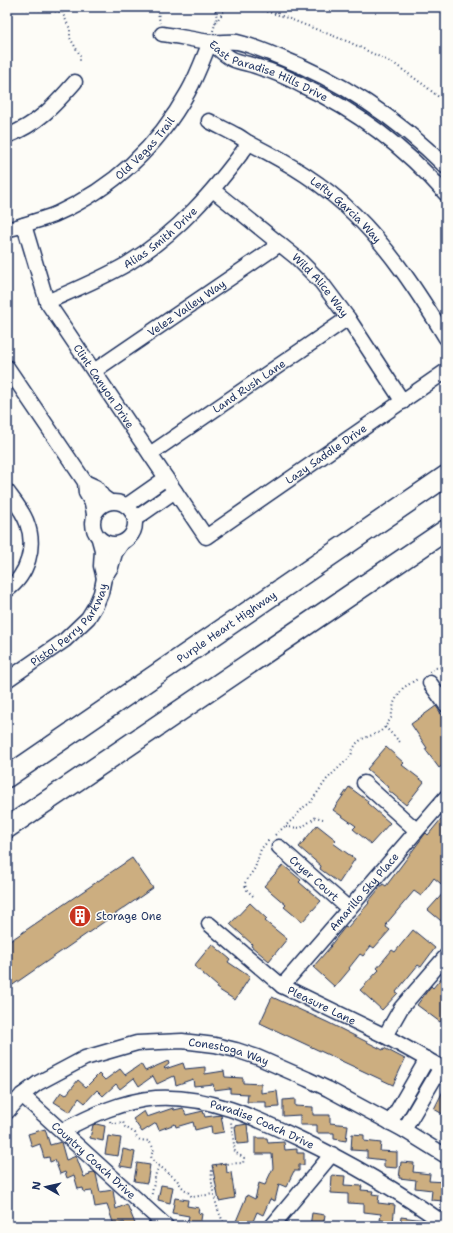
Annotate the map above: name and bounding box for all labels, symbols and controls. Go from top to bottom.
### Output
street label: East Paradise Hills Drive [206,37,331,105]
street label: Old Vegas Trail [112,113,178,183]
street label: Lefty Garcia Way [307,173,385,246]
street label: Alias Smith Drive [120,204,200,272]
street label: Wild Alice Way [289,250,352,320]
street label: Velez Valley Way [144,276,229,340]
street label: Clint Canyon Drive [70,341,138,431]
street label: Land Rush Lane [209,356,288,416]
street label: Lazy Saddle Drive [282,421,370,487]
street label: Pistol Perry Parkway [27,582,110,669]
street label: Purple Heart Highway [174,587,279,666]
street label: Amarillo Sky Place [326,849,402,934]
street label: Cryer Court [286,852,342,904]
building icon: Storage One [67,903,93,929]
place label: Storage One [96,909,162,924]
street label: Pleasure Lane [285,982,359,1028]
street label: Conestoga Way [188,1034,271,1069]
street label: Paradise Coach Drive [208,1096,317,1152]
street label: Country Coach Drive [49,1118,139,1202]
north arrow [26,1167,66,1207]
text: N [29,1180,45,1191]

